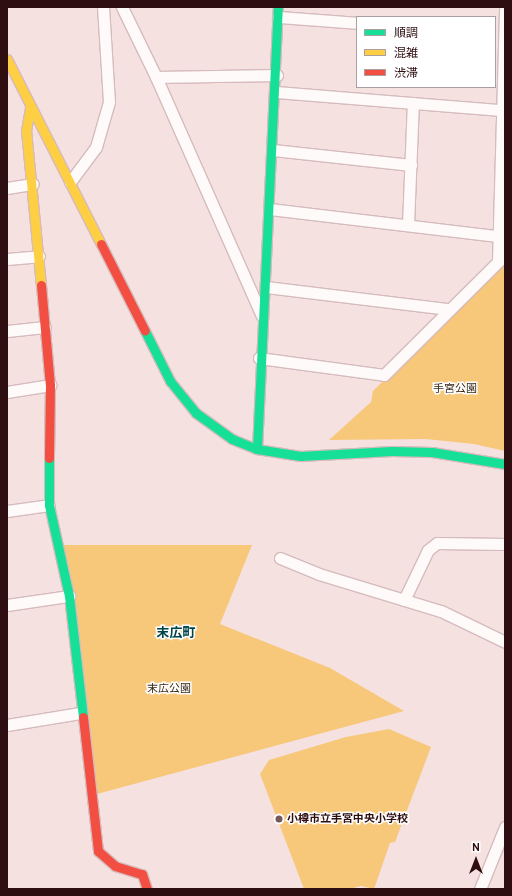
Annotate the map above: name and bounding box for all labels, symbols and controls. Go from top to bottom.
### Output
legend [356,16,496,88]
text: 順調 [394,26,418,42]
text: 混雑 [394,46,418,62]
text: 渋滞 [394,66,418,82]
park label: 手宮公園 [433,382,477,396]
district label: 末広町 [157,626,195,642]
park label: 末広公園 [147,682,191,696]
place label: 小樽市立手宮中央小学校 [287,812,408,826]
marker: 小樽市立手宮中央小学校 [274,814,284,824]
north arrow [456,840,496,880]
text: N [472,841,480,855]

